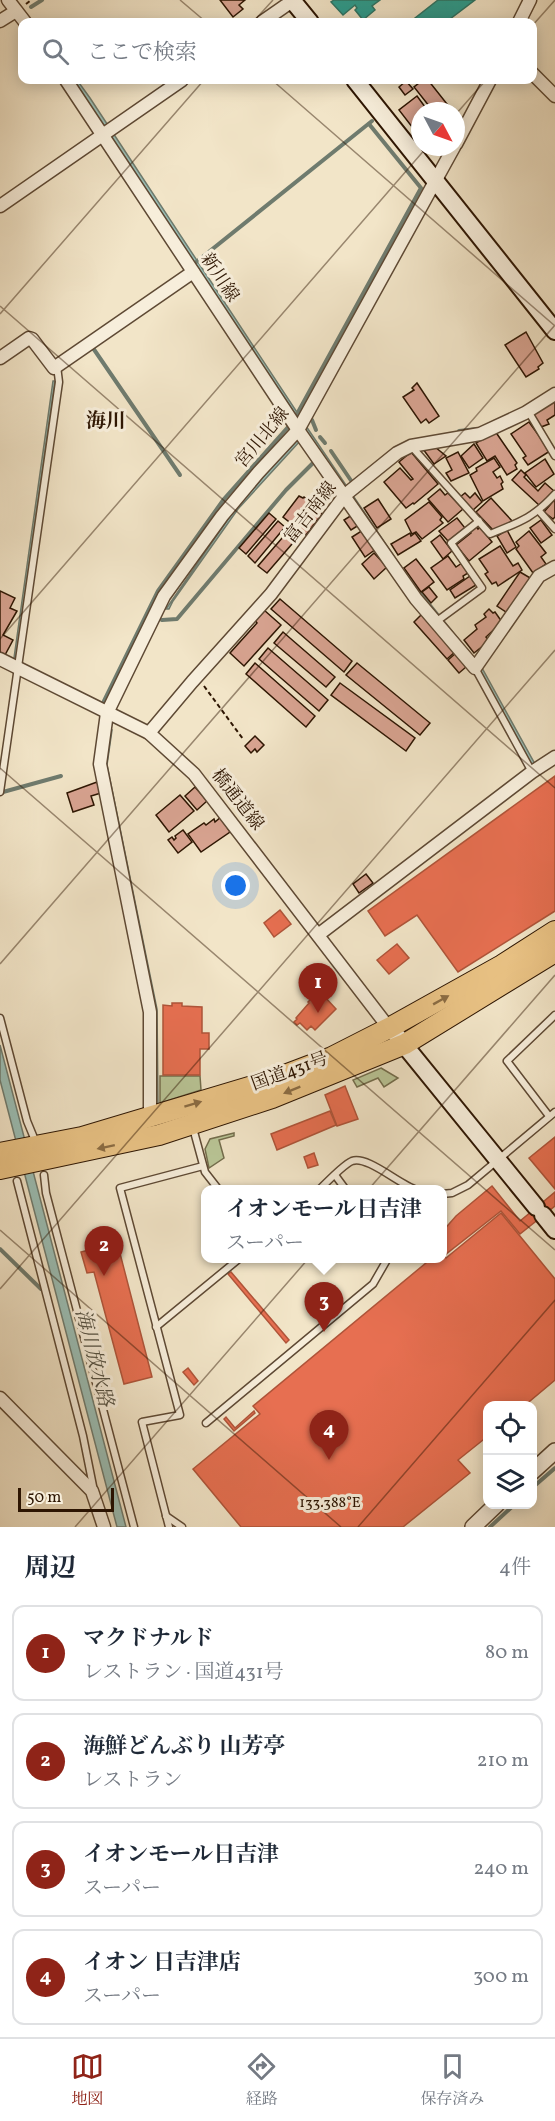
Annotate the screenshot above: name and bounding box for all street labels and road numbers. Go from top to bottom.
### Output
street label: 新川線 [194,249,244,307]
street label: 宮川北線 [230,402,296,474]
street label: 富吉南線 [279,477,343,549]
street label: 橋通道線 [205,764,269,836]
street label: 国道431号 [248,1047,332,1097]

